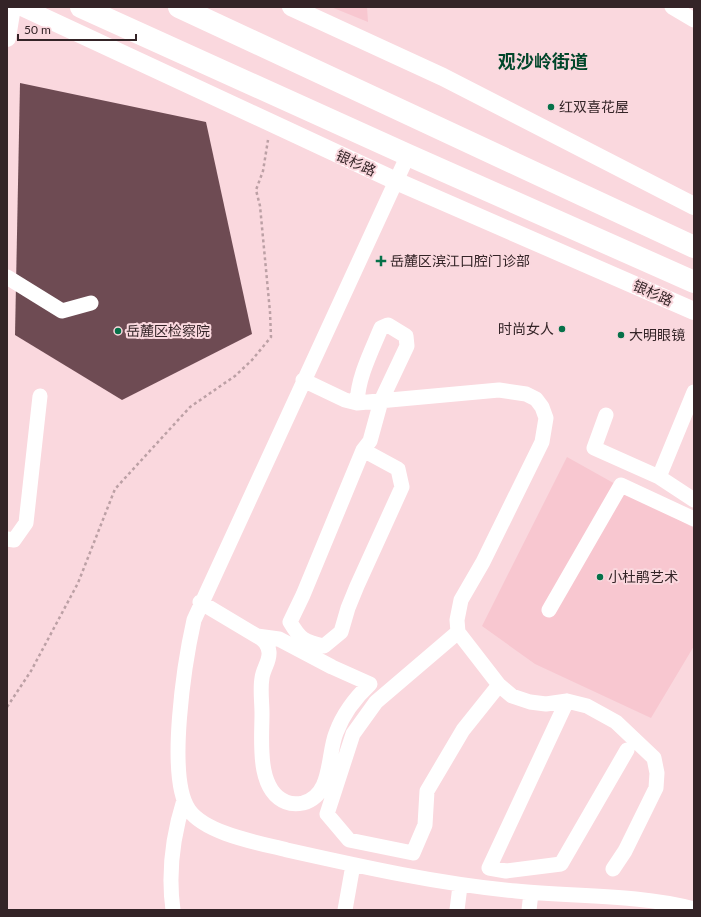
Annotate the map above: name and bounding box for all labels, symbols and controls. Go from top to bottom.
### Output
scale bar [18,16,136,42]
text: 50 m [24,22,51,37]
district label: 观沙岭街道 [498,50,588,72]
place label: 红双喜花屋 [559,98,629,115]
marker: 红双喜花屋 [546,102,556,112]
street label: 银杉路 [334,146,379,179]
place label: 岳麓区滨江口腔门诊部 [390,252,530,269]
marker: 岳麓区滨江口腔门诊部 [375,255,387,267]
street label: 银杉路 [631,276,676,309]
place label: 时尚女人 [498,320,554,337]
place label: 岳麓区检察院 [126,322,210,339]
marker: 时尚女人 [557,324,567,334]
marker: 岳麓区检察院 [113,326,123,336]
place label: 大明眼镜 [629,326,685,343]
marker: 大明眼镜 [616,330,626,340]
place label: 小杜鹃艺术 [608,568,678,585]
marker: 小杜鹃艺术 [595,572,605,582]

